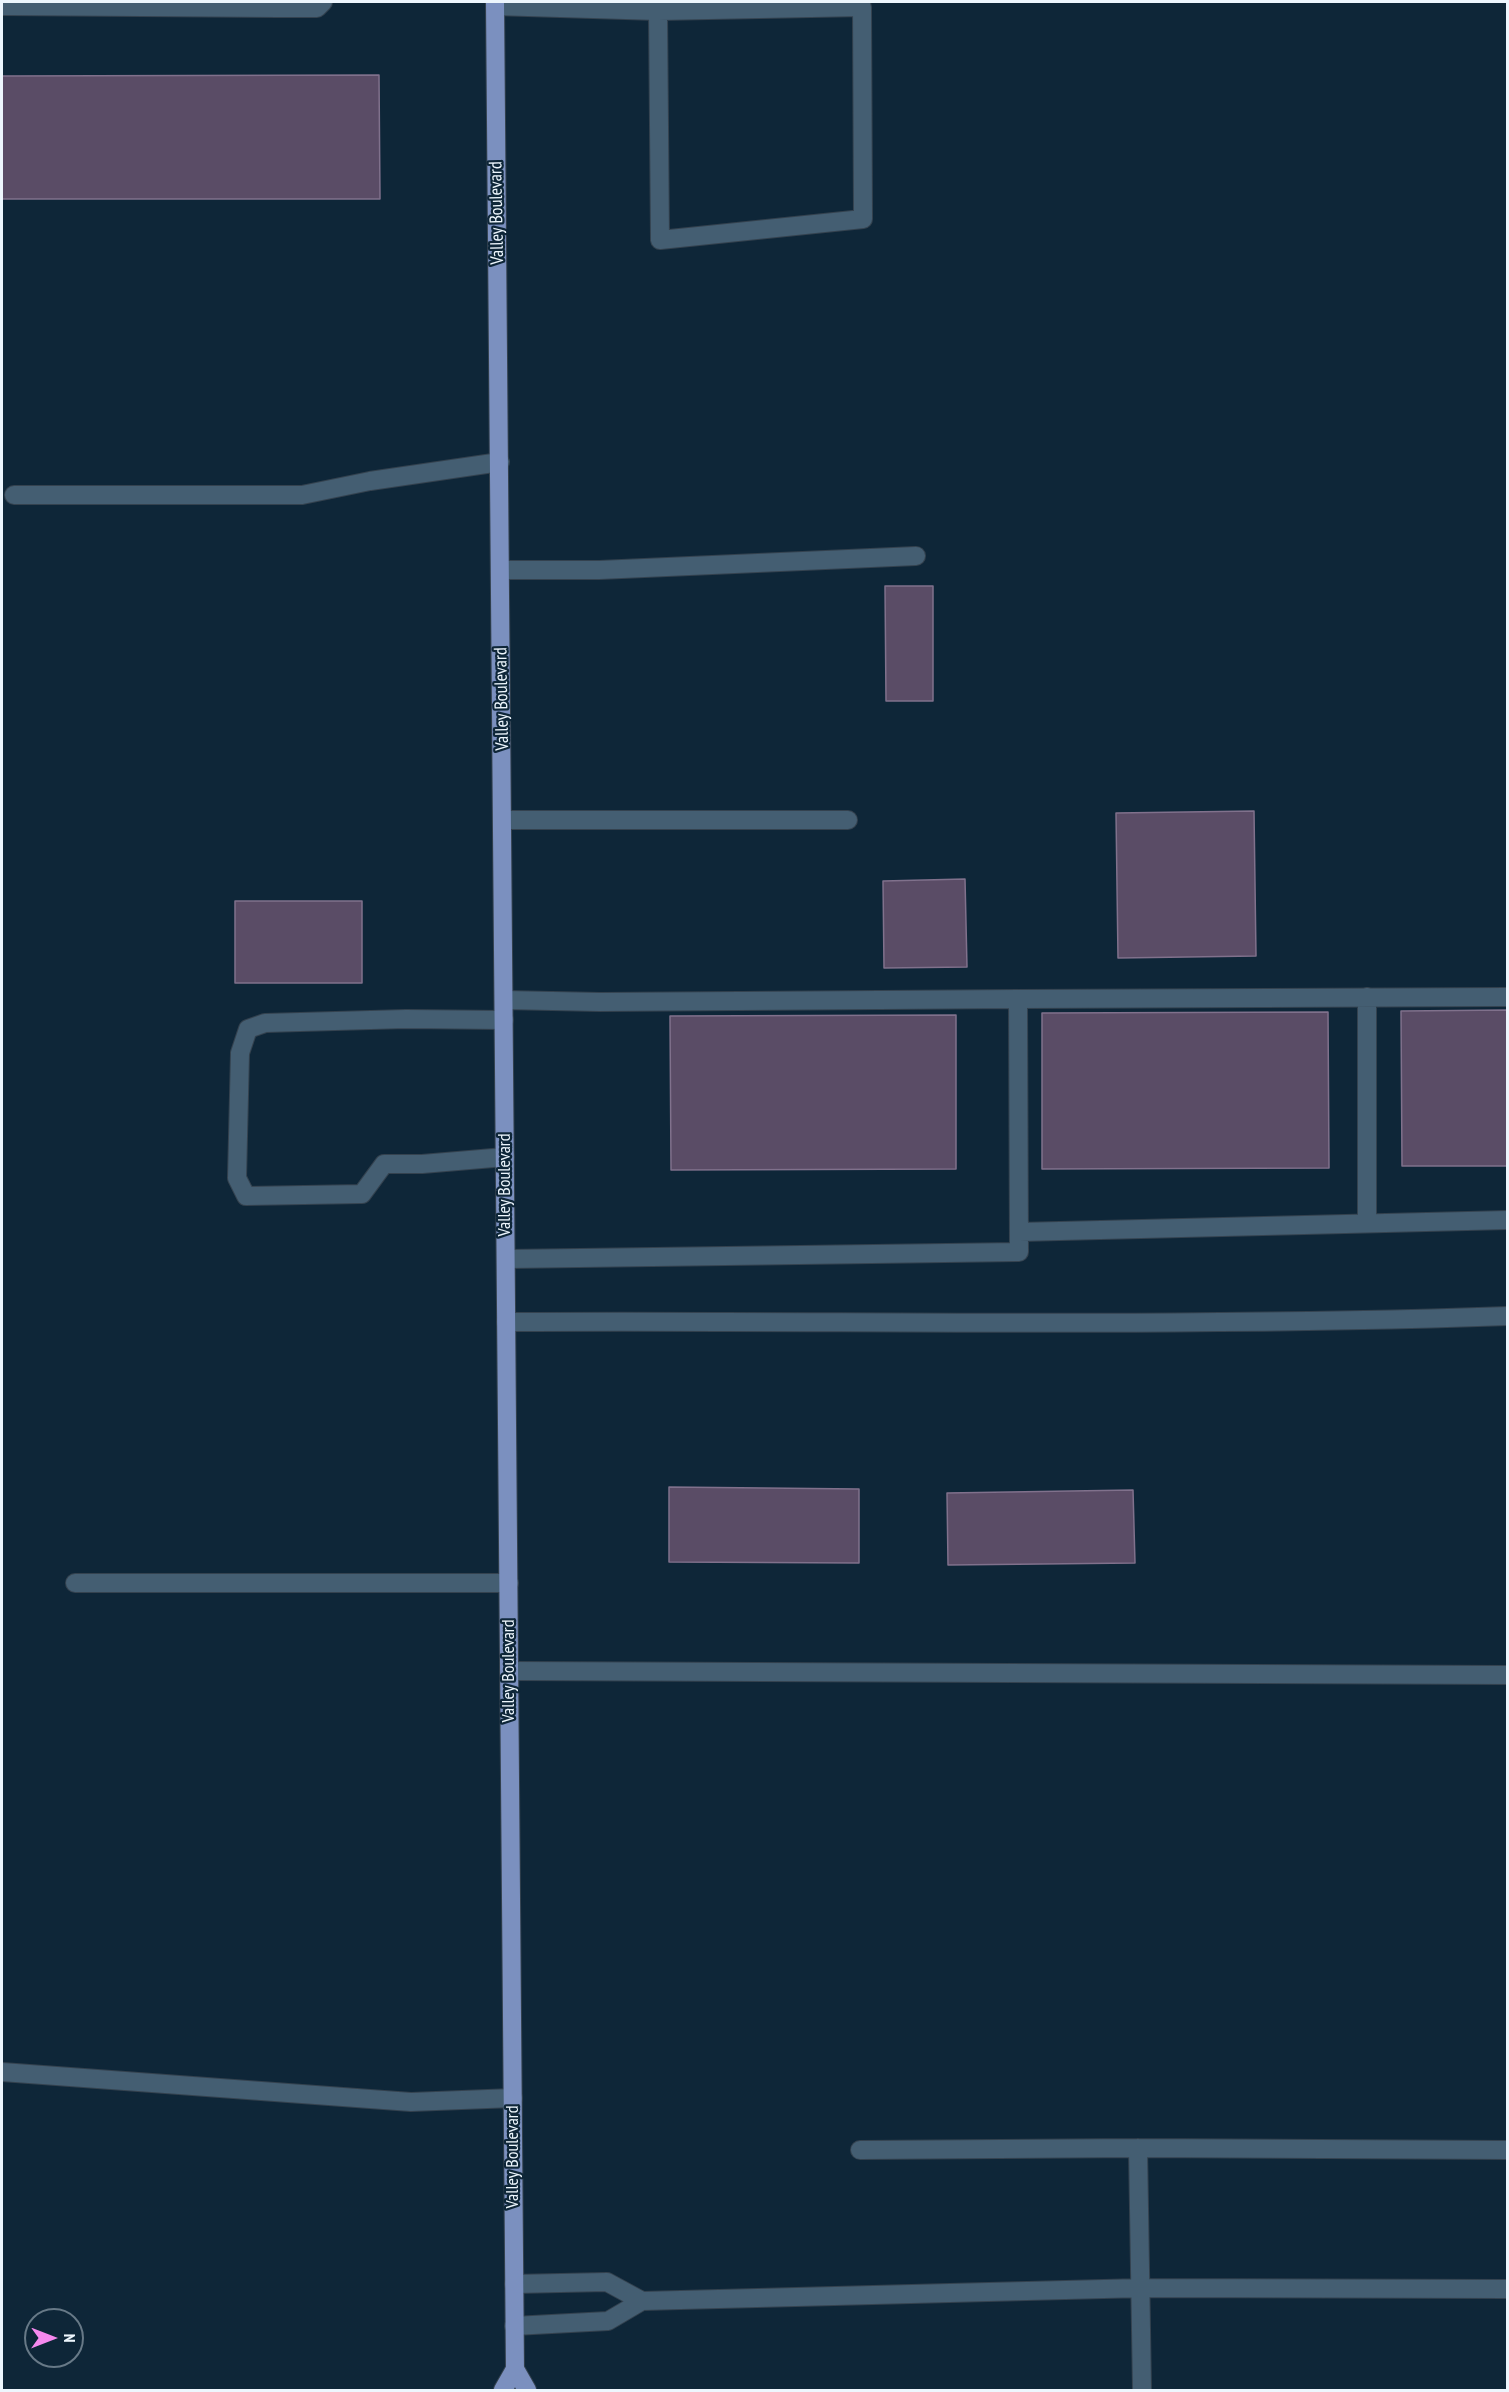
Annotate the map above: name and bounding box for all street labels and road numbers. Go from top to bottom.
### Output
street label: Valley Boulevard [485,161,509,265]
street label: Valley Boulevard [490,647,514,751]
street label: Valley Boulevard [494,1133,516,1237]
street label: Valley Boulevard [498,1619,520,1723]
street label: Valley Boulevard [502,2105,524,2209]

